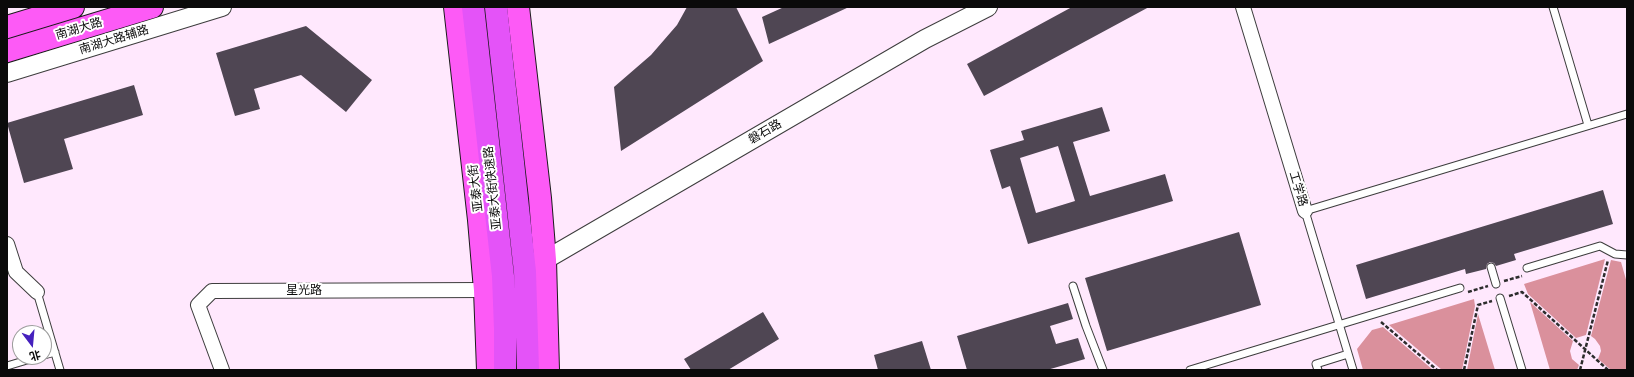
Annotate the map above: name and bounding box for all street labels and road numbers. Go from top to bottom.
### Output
street label: 南湖大路 [54,15,104,43]
street label: 南湖大路辅路 [77,23,151,57]
street label: 磐石路 [746,117,784,147]
street label: 亚泰大街快速路 [481,145,505,231]
street label: 亚泰大街 [466,163,486,213]
street label: 工学路 [1286,170,1310,208]
street label: 星光路 [286,284,322,298]

